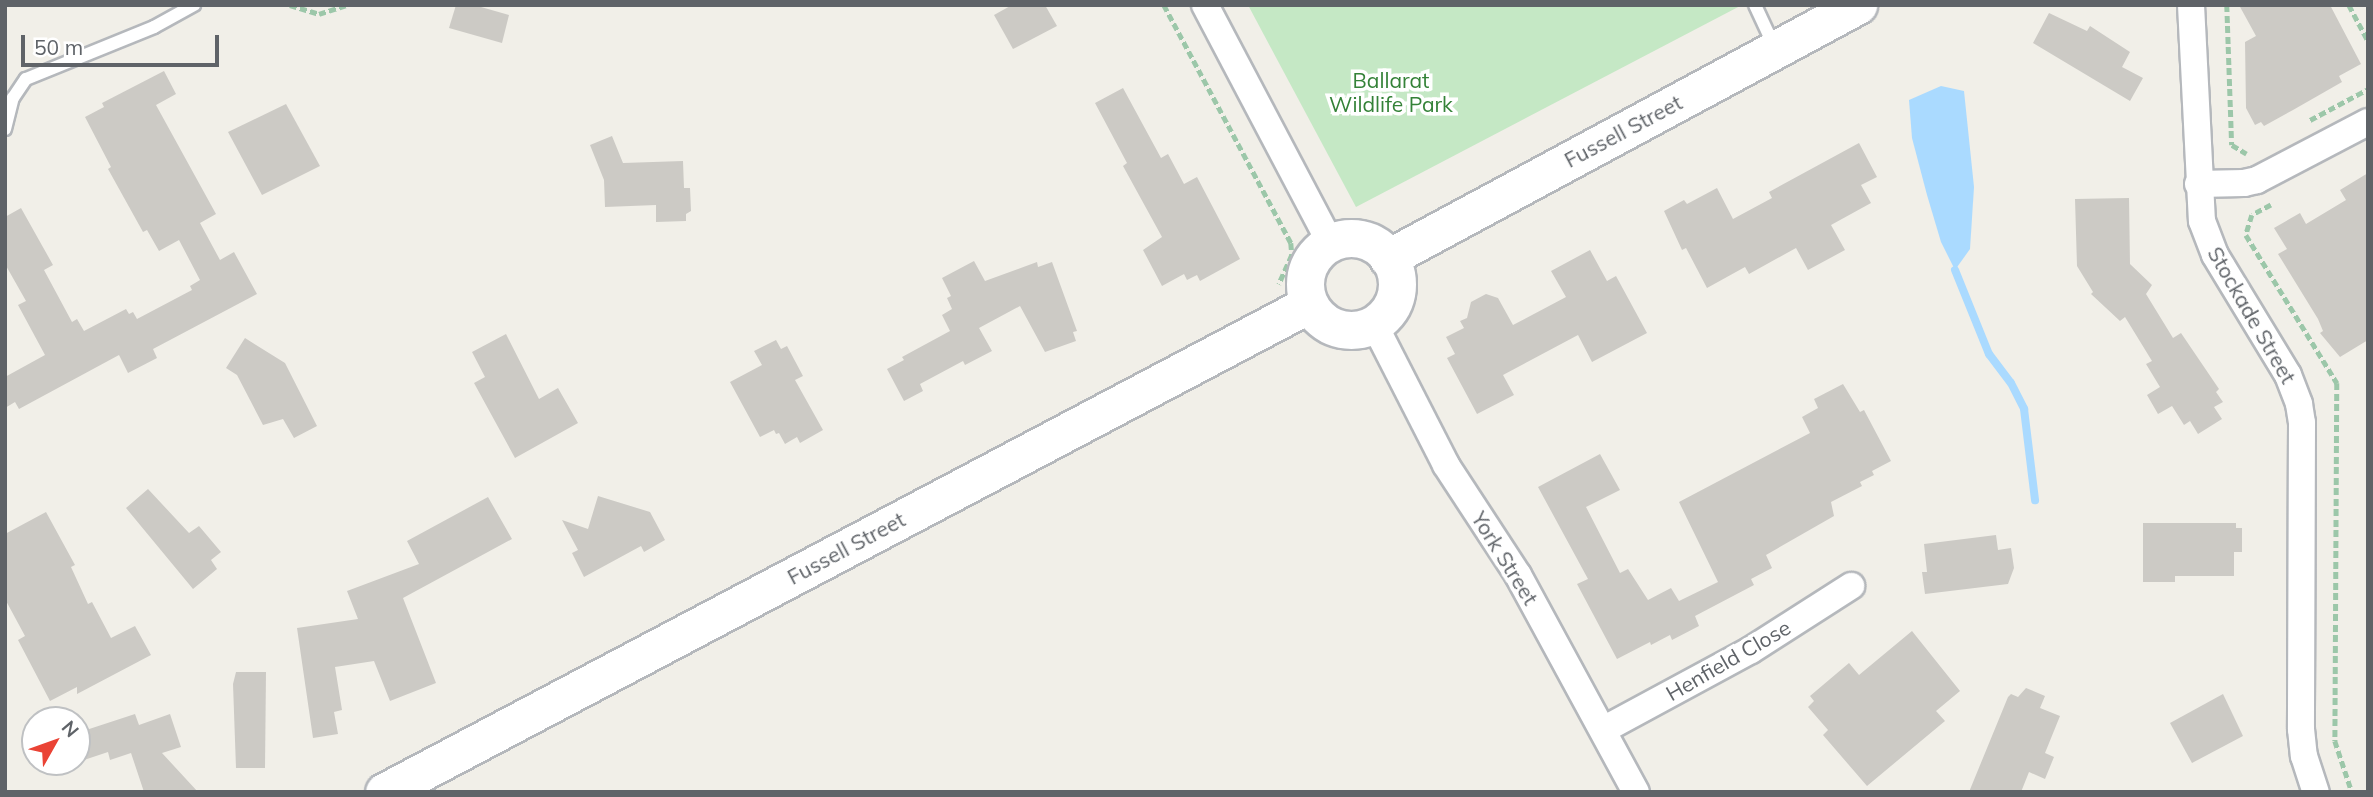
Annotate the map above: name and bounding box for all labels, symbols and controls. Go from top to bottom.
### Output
scale bar [24,21,222,65]
text: 50 m [34,34,83,60]
park label: Ballarat Wildlife Park [1329,67,1453,117]
street label: Fussell Street [1560,89,1686,173]
street label: Stockade Street [2203,242,2301,388]
street label: Fussell Street [783,506,909,590]
street label: York Street [1466,507,1544,609]
street label: Henfield Close [1661,614,1795,706]
north arrow [21,706,91,776]
text: N [57,716,84,742]

